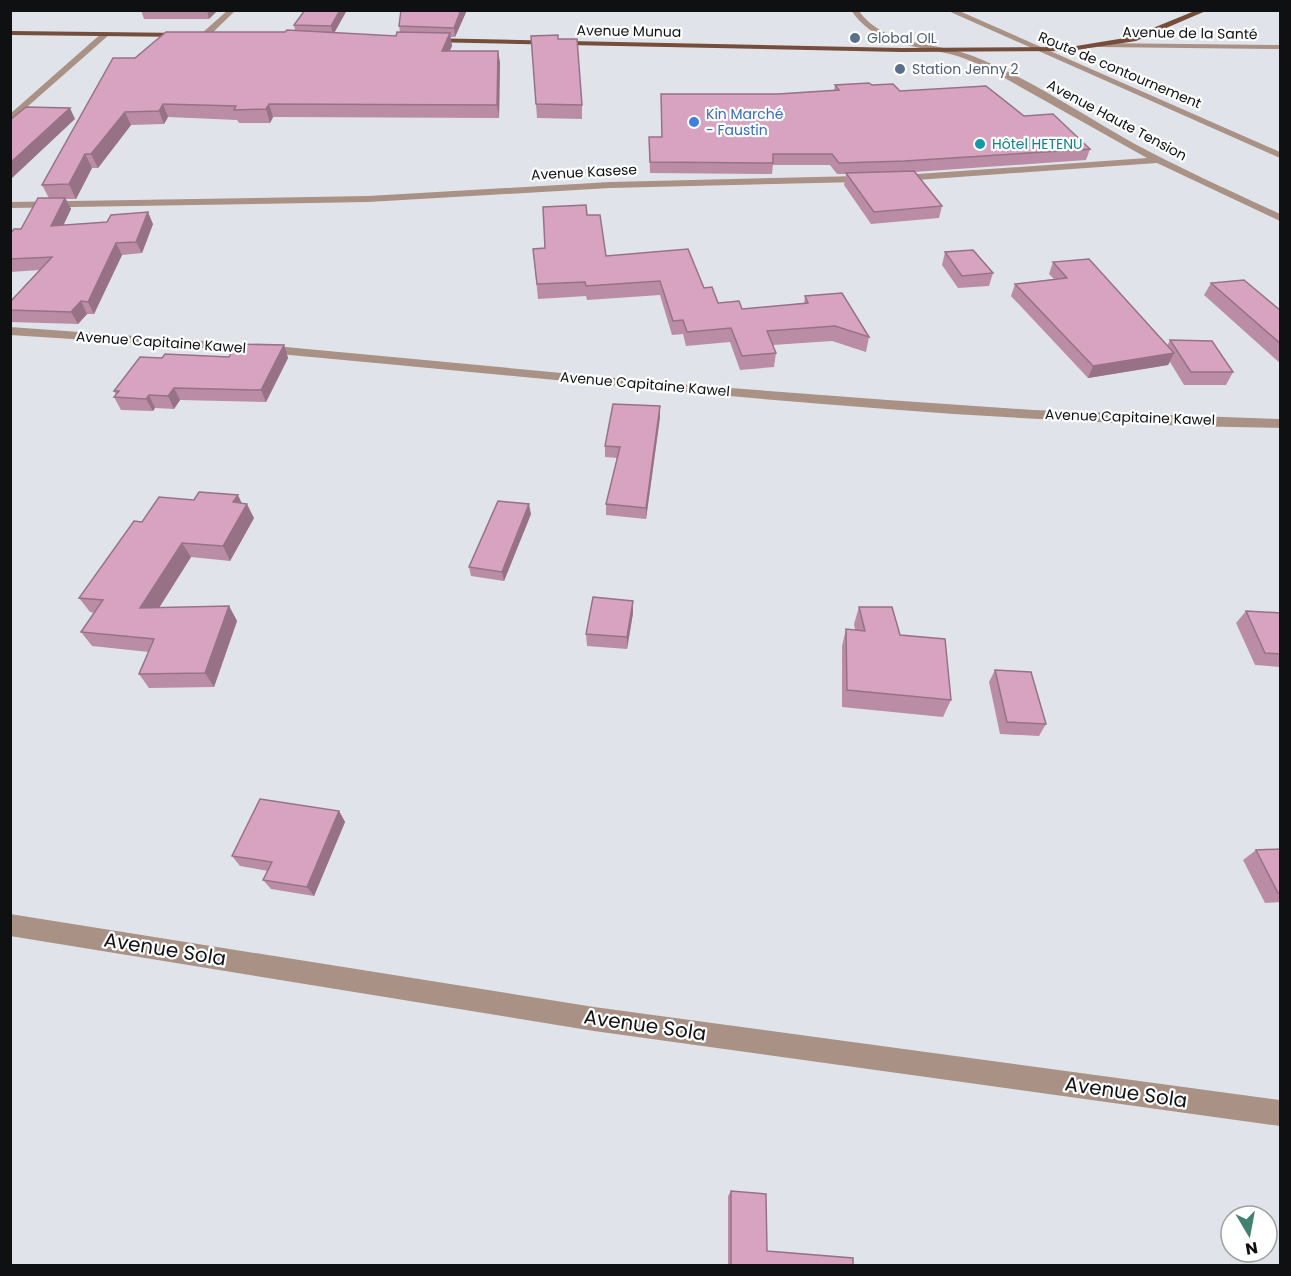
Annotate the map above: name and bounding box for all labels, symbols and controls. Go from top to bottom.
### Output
street label: Avenue Munua [576,20,682,42]
street label: Avenue de la Santé [1122,22,1258,44]
street label: Route de contournement [1035,27,1205,113]
place label: Global OIL [867,28,937,48]
marker: Global OIL [848,31,862,45]
place label: Station Jenny 2 [912,59,1019,79]
marker: Station Jenny 2 [893,62,907,76]
street label: Avenue Haute Tension [1044,75,1190,165]
place label: Kin Marché - Faustin [706,104,784,140]
marker: Kin Marché - Faustin [687,115,701,129]
place label: Hôtel HETENU [992,134,1083,154]
marker: Hôtel HETENU [973,137,987,151]
street label: Avenue Kasese [530,159,638,185]
street label: Avenue Capitaine Kawel [75,326,247,358]
street label: Avenue Capitaine Kawel [559,367,731,401]
street label: Avenue Capitaine Kawel [1045,404,1215,430]
street label: Avenue Sola [102,926,228,972]
street label: Avenue Sola [582,1003,708,1047]
street label: Avenue Sola [1063,1070,1189,1114]
north arrow [1219,1204,1279,1264]
text: N [1244,1236,1259,1261]

